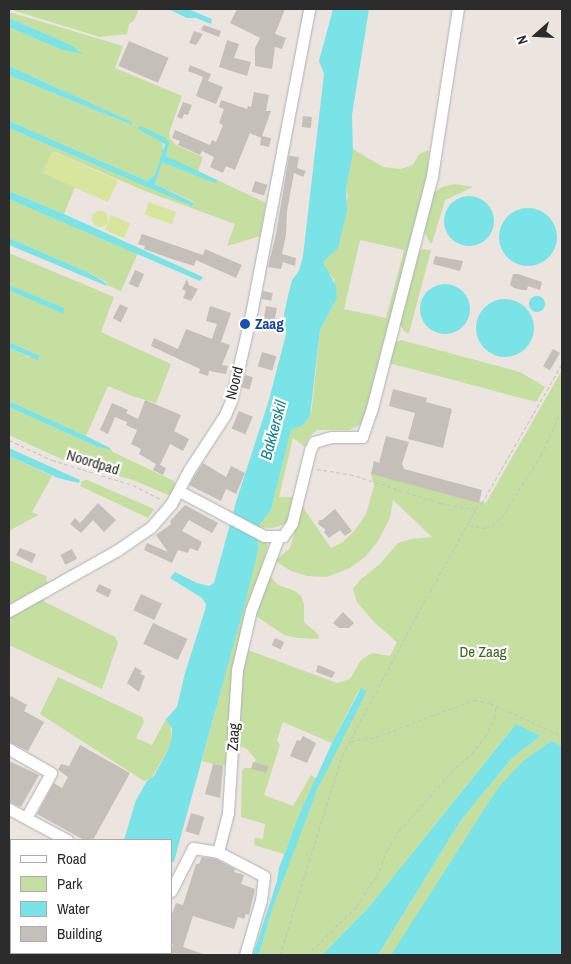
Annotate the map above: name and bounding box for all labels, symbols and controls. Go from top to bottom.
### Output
north arrow [511,10,561,60]
text: N [512,33,532,47]
place label: Zaag [255,315,284,333]
marker: Zaag [239,318,251,330]
street label: Noord [221,365,247,401]
water label: Bakkerskil [256,398,290,462]
street label: Noordpad [65,445,121,479]
park label: De Zaag [459,643,507,661]
street label: Zaag [223,722,243,752]
legend [10,839,172,954]
text: Road [57,848,86,869]
text: Park [57,873,82,894]
text: Water [57,898,89,919]
text: Building [57,923,102,944]

